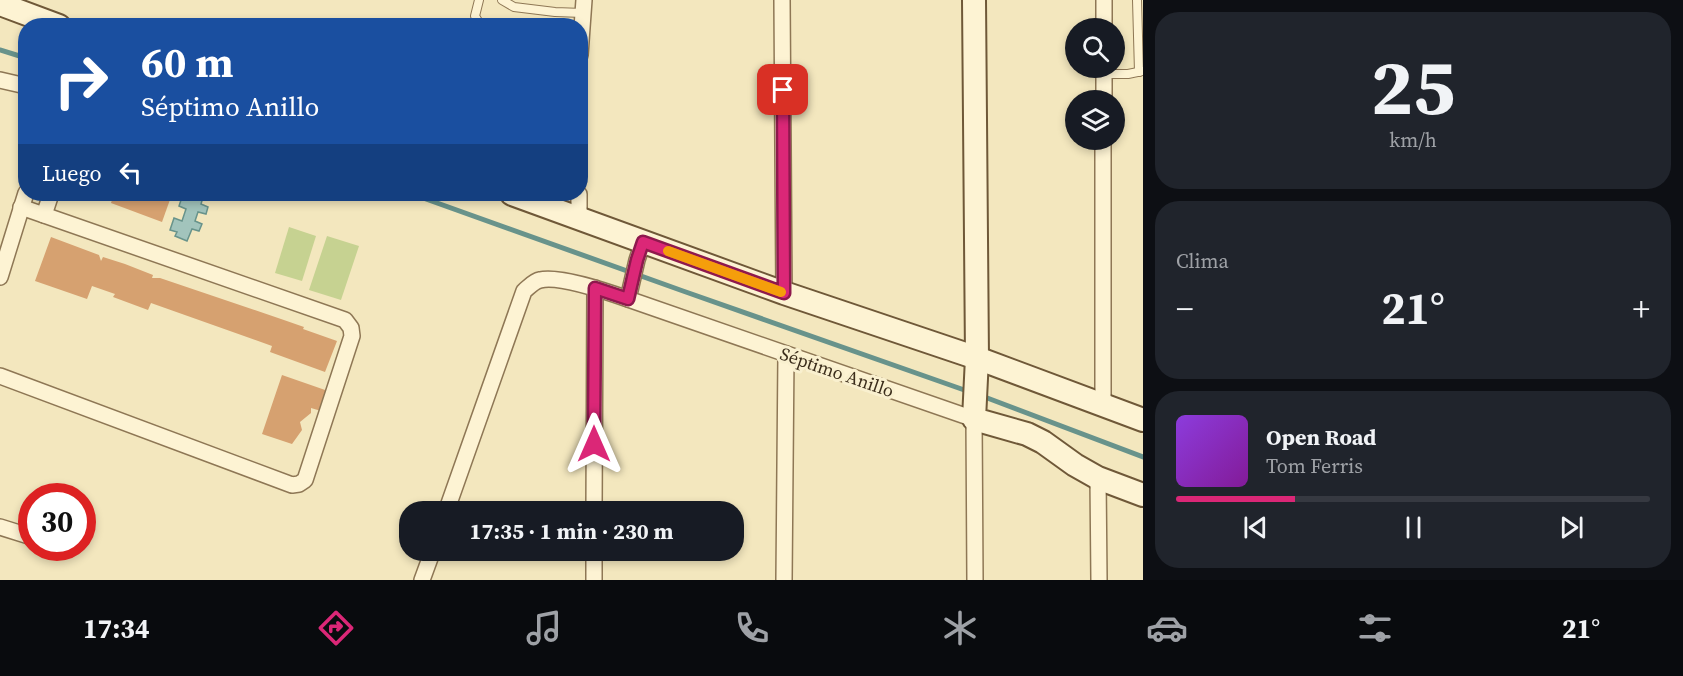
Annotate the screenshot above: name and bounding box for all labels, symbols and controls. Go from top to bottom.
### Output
map controls [1065,18,1125,150]
button: search [1065,18,1125,78]
text: 60 m [141,33,234,91]
text: 25 [1371,33,1455,140]
icon: right [42,42,120,120]
pin [757,64,808,115]
icon: arrive [766,73,799,106]
text: Séptimo Anillo [141,88,319,125]
button: layers [1065,90,1125,150]
text: km/h [1389,126,1437,154]
icon: left [114,156,147,189]
text: Luego [42,158,102,188]
text: Clima [1176,247,1229,275]
text: 21° [1381,277,1445,339]
text: − [1176,286,1194,331]
text: + [1632,286,1650,331]
street label: Séptimo Anillo [777,341,897,403]
position arrow [562,412,626,476]
text: Open Road [1266,422,1376,452]
text: Tom Ferris [1266,452,1363,480]
speed limit sign: 30 [18,483,96,561]
icon: previous [1239,511,1272,544]
icon: pause [1397,511,1430,544]
icon: next [1555,511,1588,544]
text: 17:35 · 1 min · 230 m [470,516,673,546]
icon: directions [315,607,357,649]
icon: music [523,607,565,649]
icon: phone [731,607,773,649]
icon: climate [939,607,981,649]
icon: car [1146,607,1188,649]
icon: filters [1354,607,1396,649]
text: 17:34 [83,610,150,647]
text: 21° [1562,610,1600,647]

